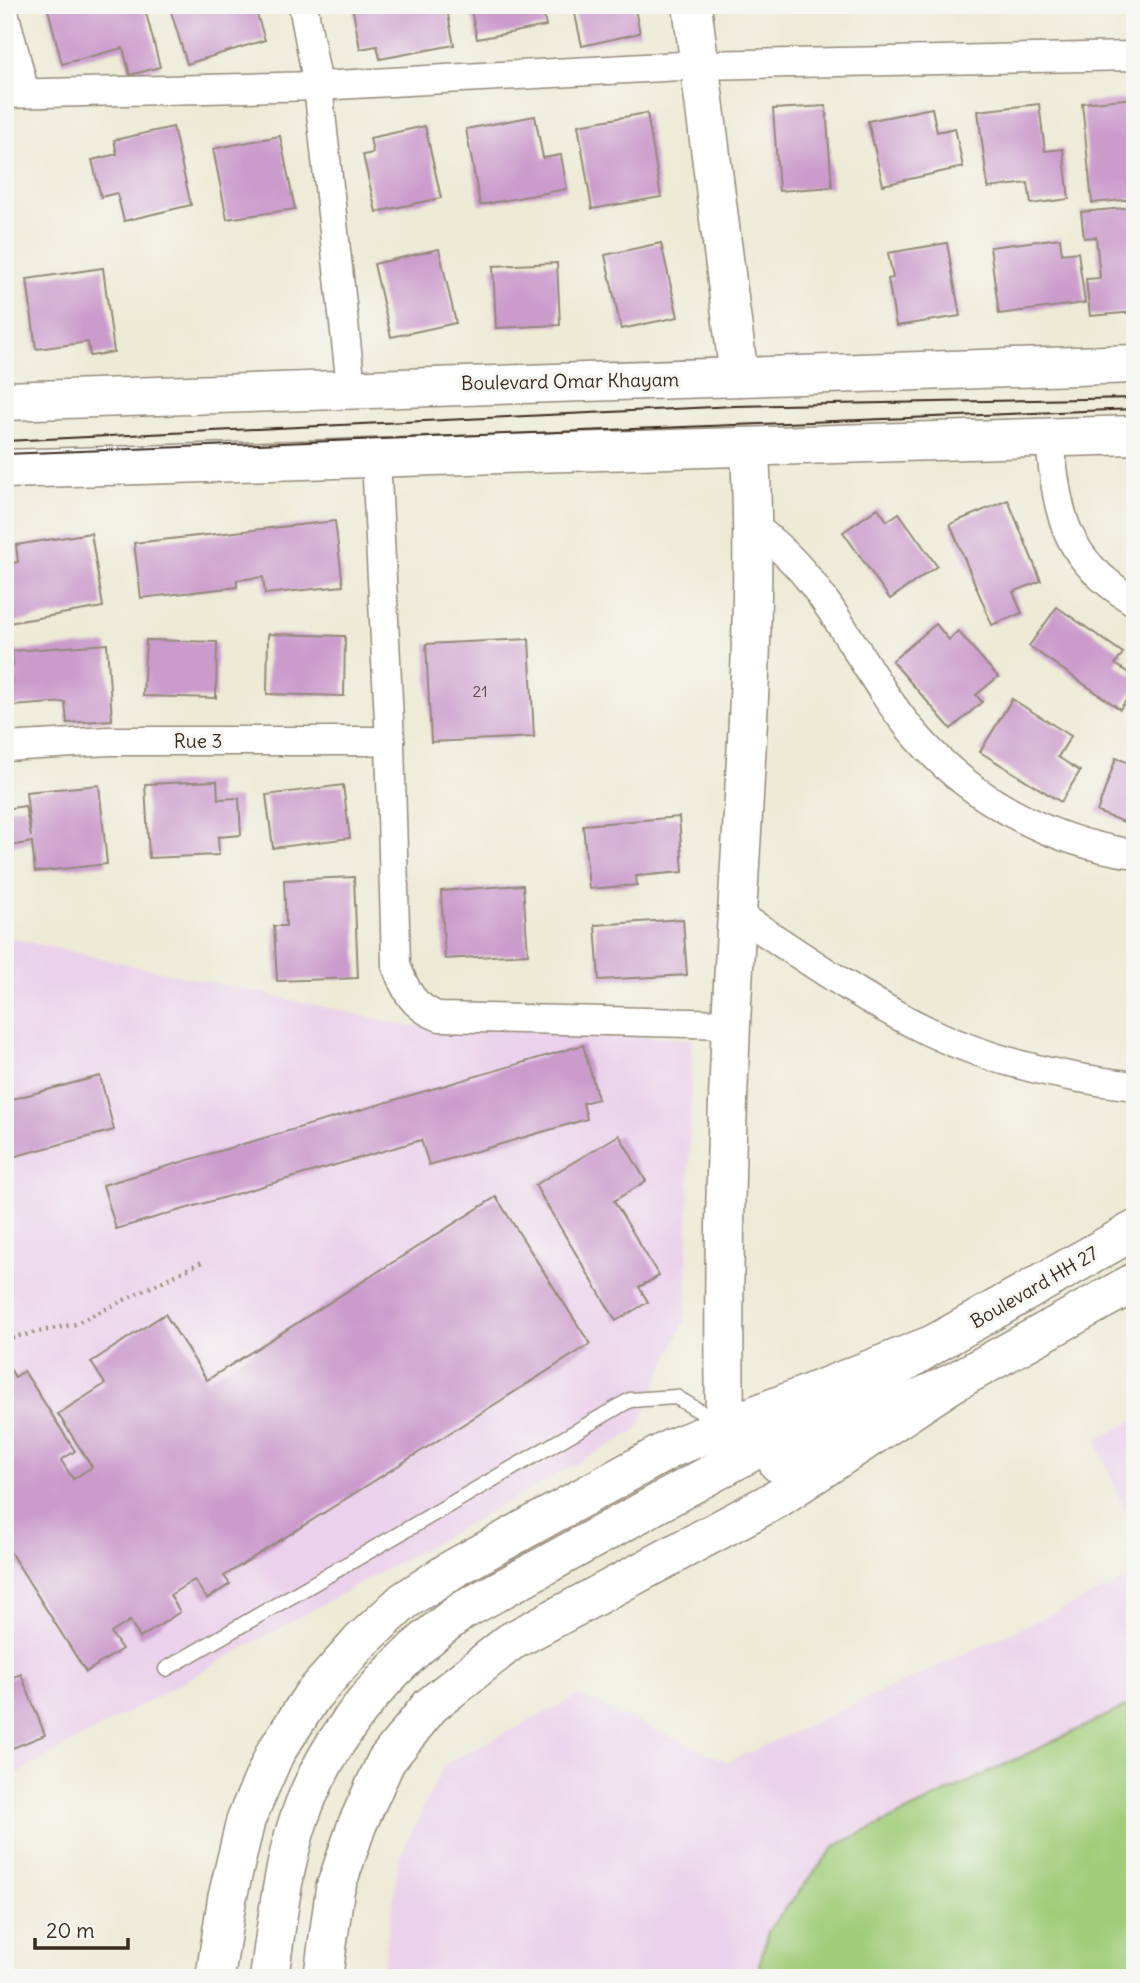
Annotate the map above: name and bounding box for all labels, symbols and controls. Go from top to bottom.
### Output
street label: Boulevard Omar Khayam [461,367,679,395]
house number: 21 [472,681,488,701]
street label: Rue 3 [174,729,222,753]
street label: Boulevard HH 27 [966,1241,1102,1333]
scale bar [35,1906,128,1950]
text: 20 m [46,1917,95,1944]

